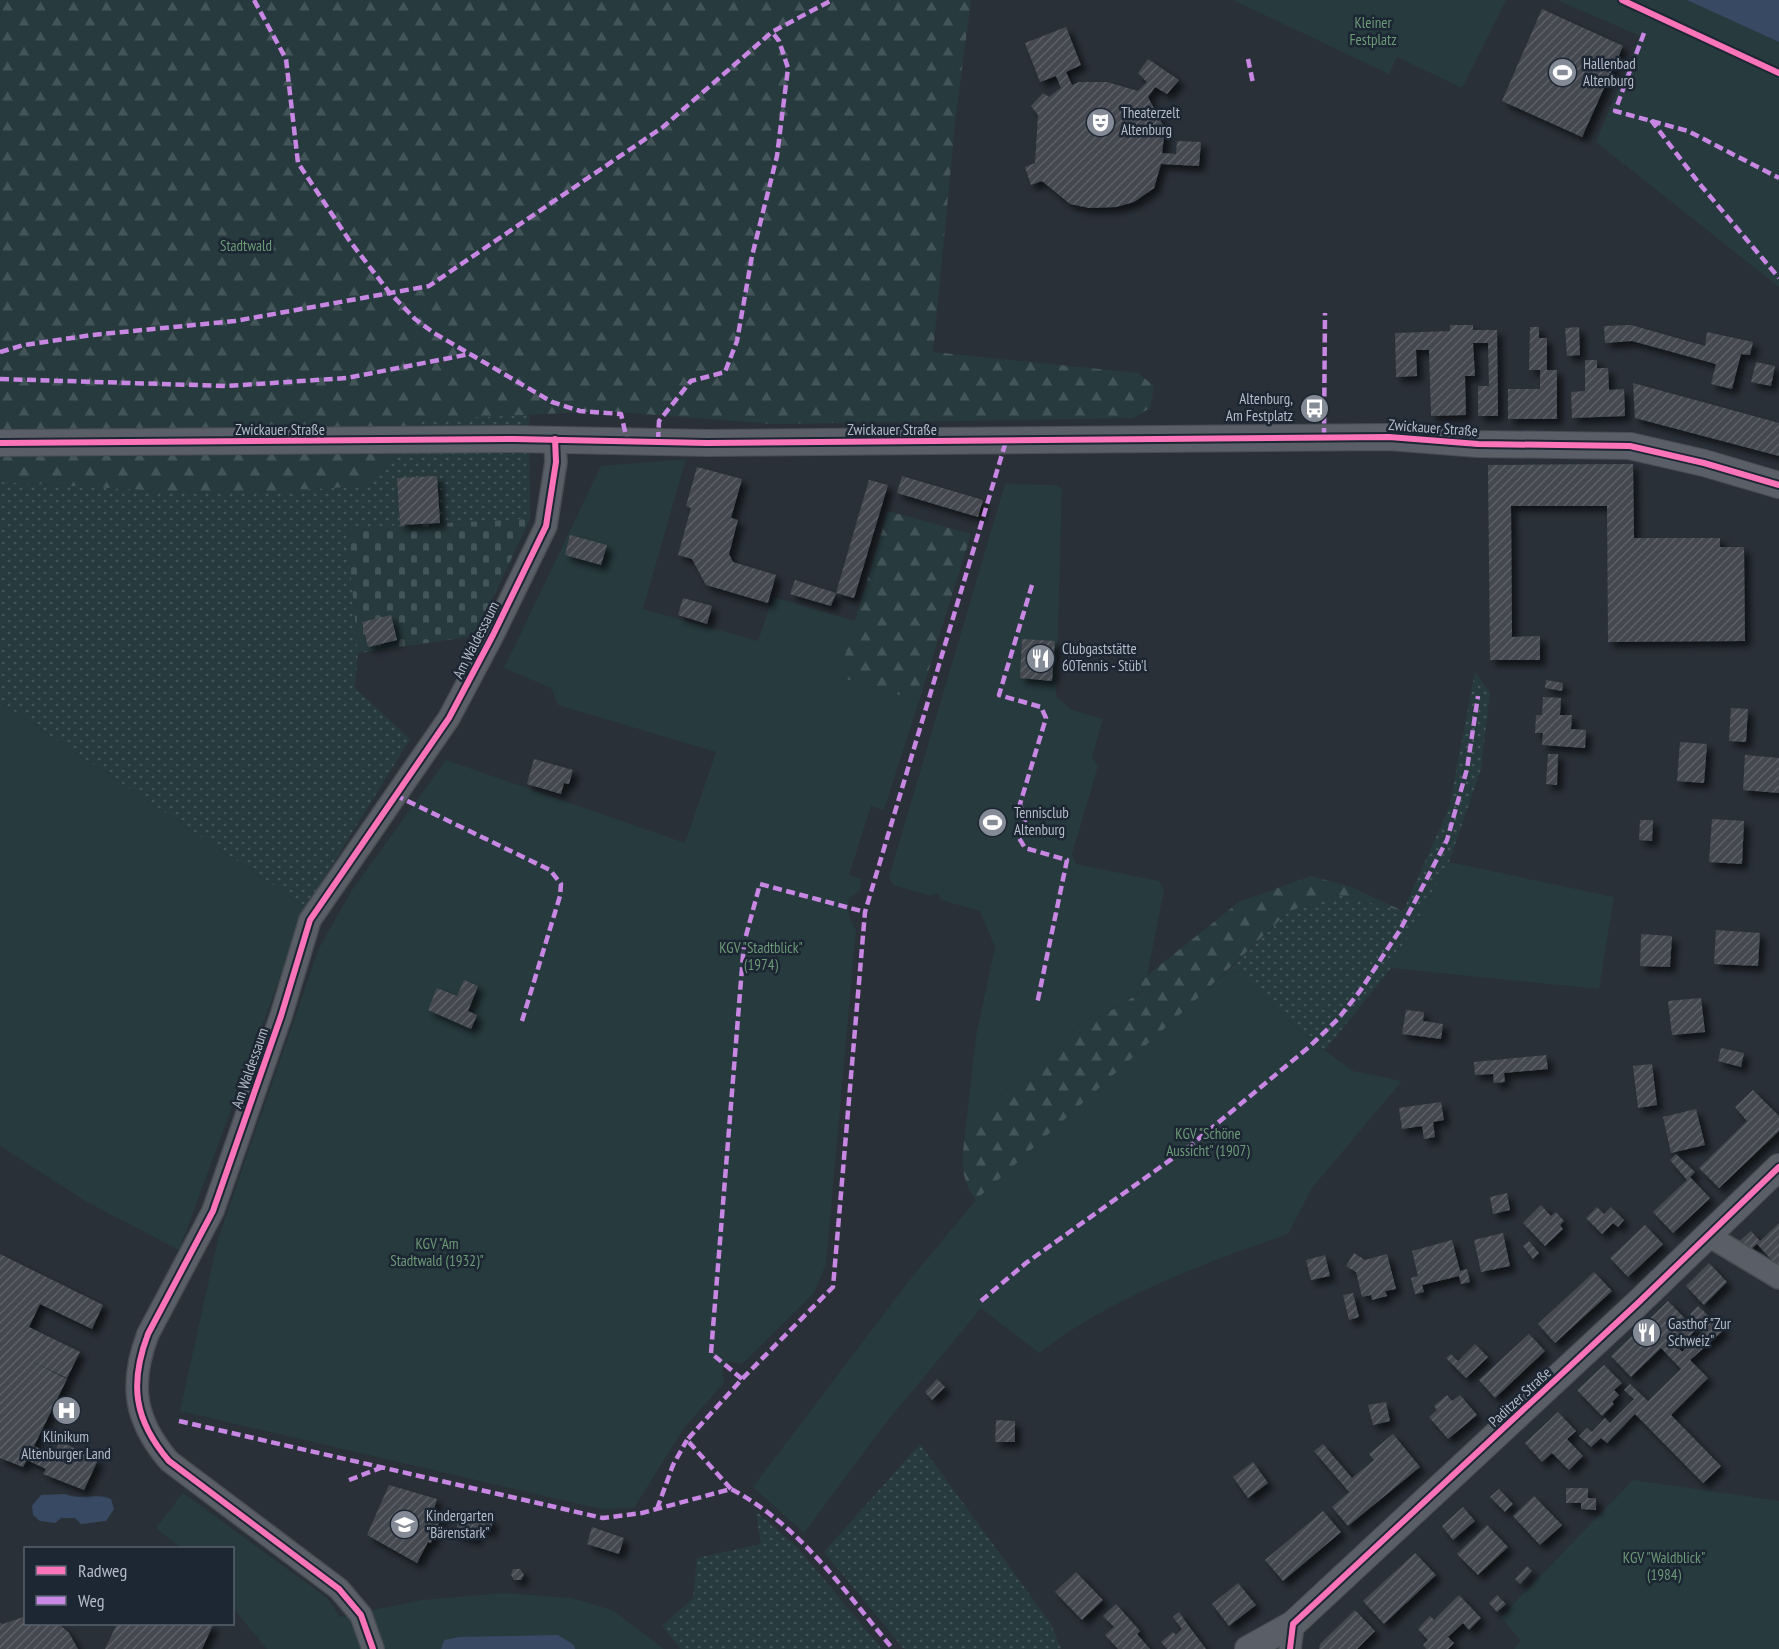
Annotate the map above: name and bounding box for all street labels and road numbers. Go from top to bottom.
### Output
street label: Zwickauer Straße [1388,415,1478,440]
street label: Zwickauer Straße [235,420,325,439]
street label: Zwickauer Straße [847,420,937,439]
street label: Am Waldessaum [448,598,503,682]
street label: Am Waldessaum [227,1025,272,1111]
street label: Paditzer Straße [1484,1363,1555,1431]

